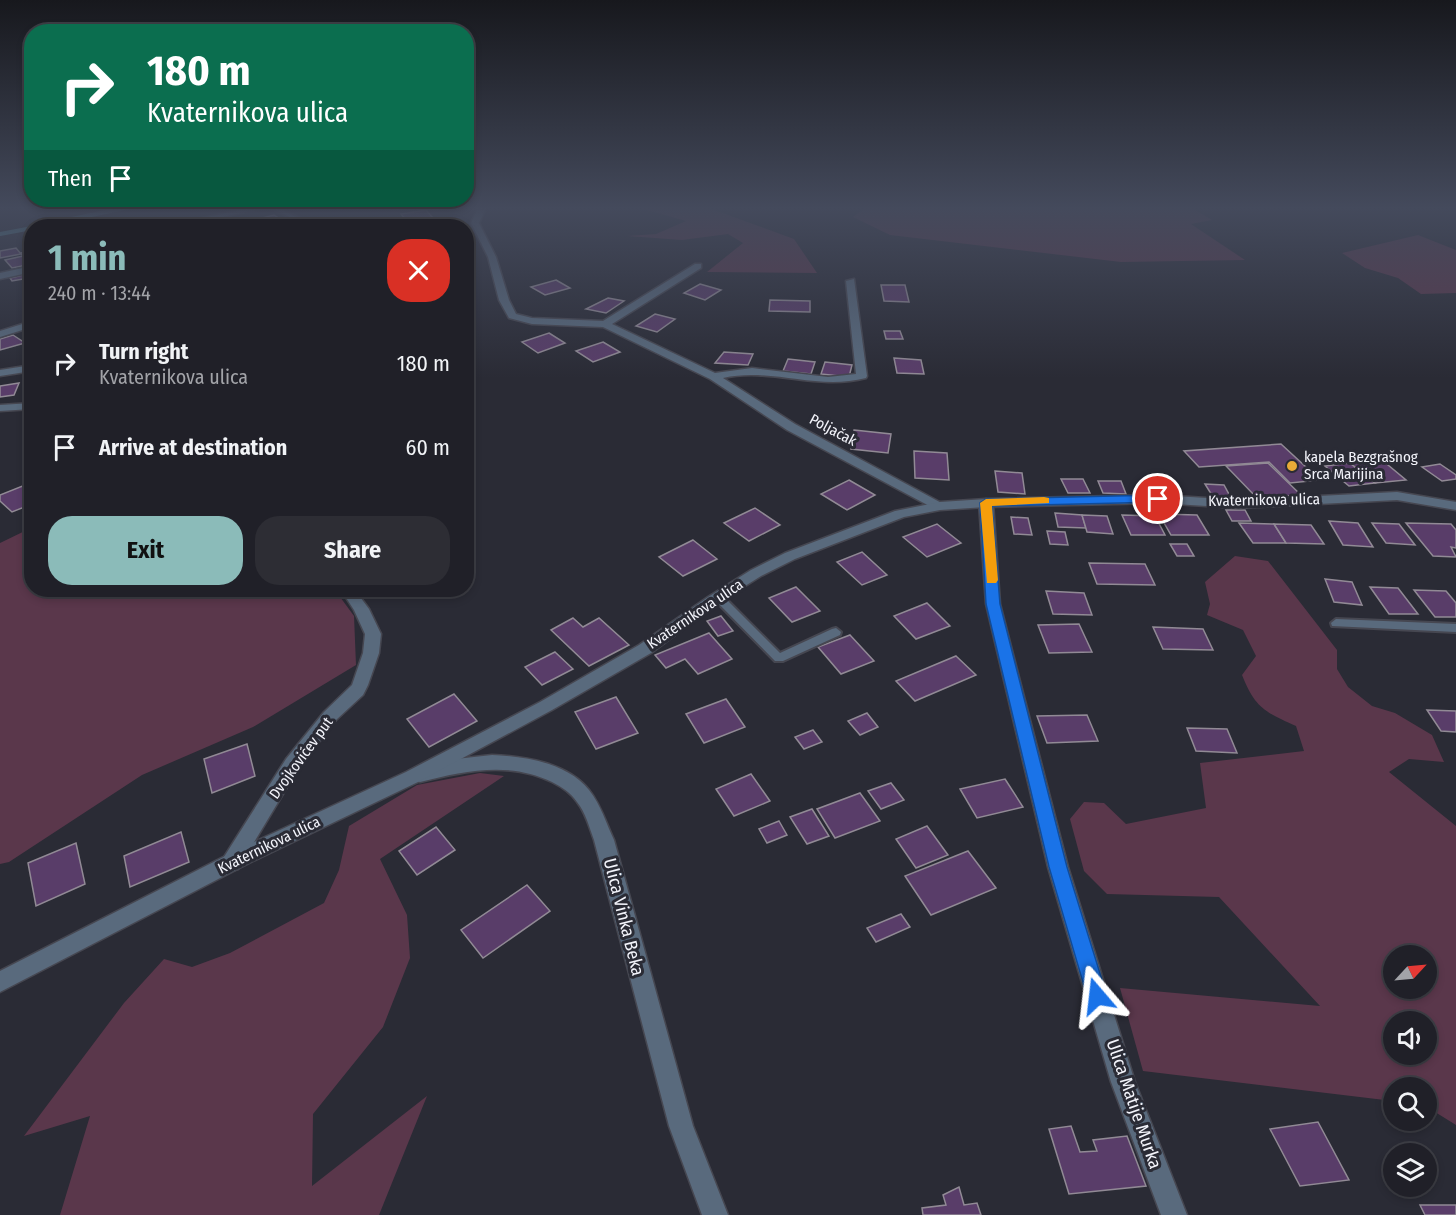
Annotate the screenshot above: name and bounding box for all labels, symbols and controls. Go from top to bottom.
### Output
text: 180 m [147,46,251,96]
icon: right [48,48,126,126]
text: Kvaternikova ulica [147,97,348,129]
icon: arrive [104,162,137,195]
text: Then [48,165,92,192]
text: 1 min [48,236,126,280]
button: close [387,239,450,302]
text: 240 m · 13:44 [48,281,151,305]
text: Turn right [99,338,188,365]
icon: right [48,347,81,380]
text: 180 m [397,350,450,377]
text: Kvaternikova ulica [99,365,248,389]
street label: Poljačak [806,410,860,450]
icon: arrive [48,431,81,464]
text: Arrive at destination [99,434,287,461]
text: 60 m [406,434,450,461]
place label: kapela Bezgrašnog Srca Marijina [1304,448,1418,483]
marker: kapela Bezgrašnog Srca Marijina [1285,459,1299,473]
pin [1132,473,1183,524]
icon: arrive [1141,482,1174,515]
street label: Kvaternikova ulica [1208,490,1320,510]
button: Exit [48,516,243,585]
button: Share [255,516,450,585]
street label: Kvaternikova ulica [644,575,746,653]
street label: Dvojkovićev put [265,714,337,802]
street label: Kvaternikova ulica [215,812,323,878]
street label: Ulica Vinka Beka [599,856,649,978]
north arrow [1383,945,1437,999]
map controls [1383,945,1437,1197]
position arrow [1065,964,1129,1028]
button: sound [1383,1011,1437,1065]
street label: Ulica Matije Murka [1102,1036,1167,1172]
button: search [1383,1077,1437,1131]
button: layers [1383,1143,1437,1197]

